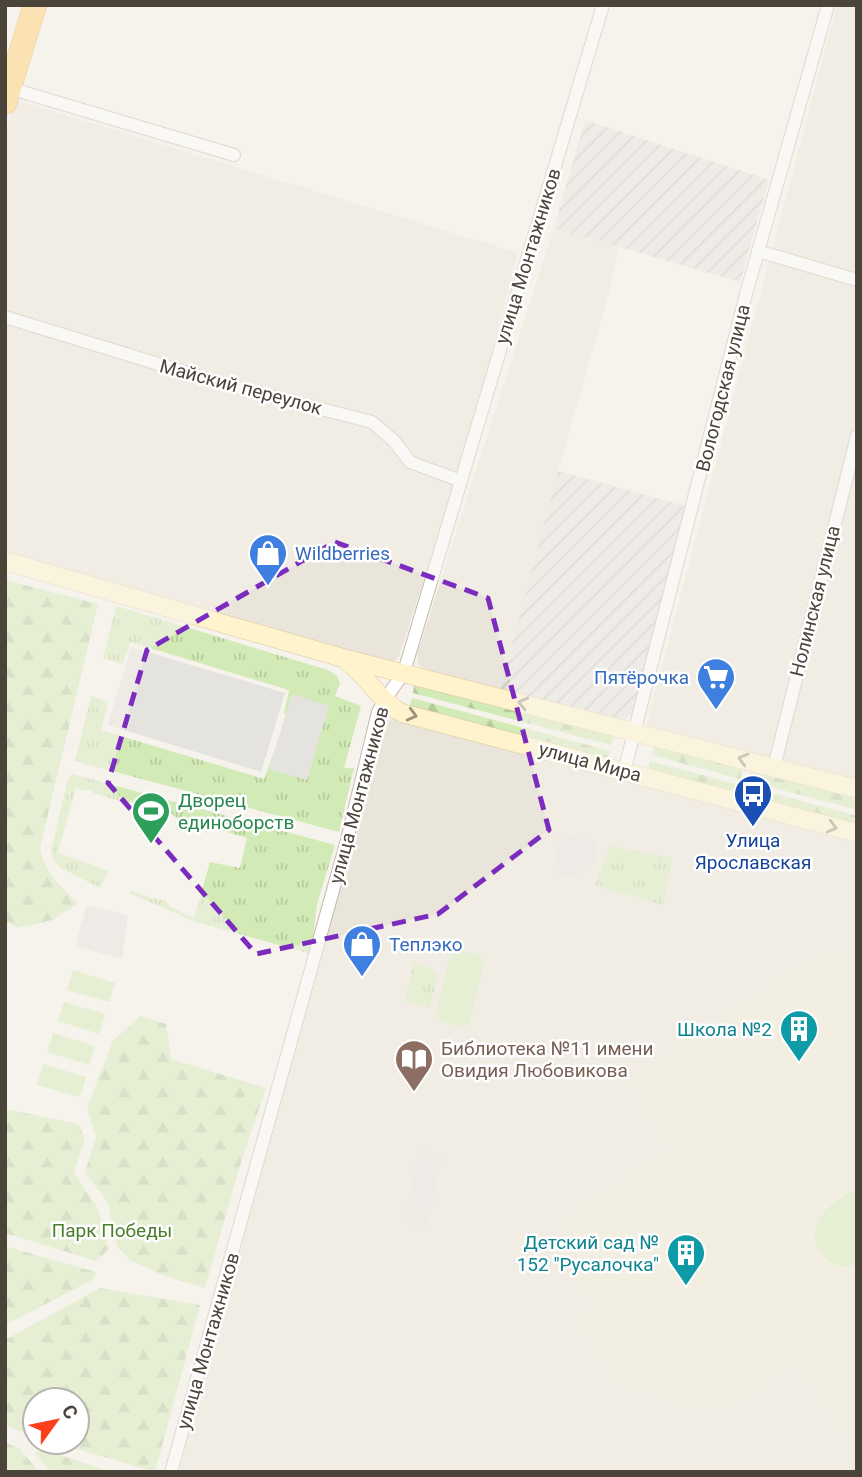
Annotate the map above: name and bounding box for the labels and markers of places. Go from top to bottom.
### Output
shop icon: Wildberries [247,532,289,587]
place label: Wildberries [295,542,390,565]
supermarket icon: Пятёрочка [695,656,737,711]
place label: Пятёрочка [594,666,689,689]
bus stop icon: Улица Ярославская [732,773,774,828]
place label: Дворец единоборств [178,789,294,834]
sports icon: Дворец единоборств [130,790,172,845]
place label: Улица Ярославская [695,829,811,874]
shop icon: Теплэко [341,923,383,978]
place label: Теплэко [389,933,463,956]
building icon: Школа №2 [778,1008,820,1063]
place label: Школа №2 [677,1018,772,1041]
place label: Библиотека №11 имени Овидия Любовикова [441,1037,654,1082]
library icon: Библиотека №11 имени Овидия Любовикова [393,1038,435,1093]
place label: Детский сад № 152 "Русалочка" [517,1231,659,1276]
building icon: Детский сад № 152 "Русалочка" [665,1232,707,1287]

